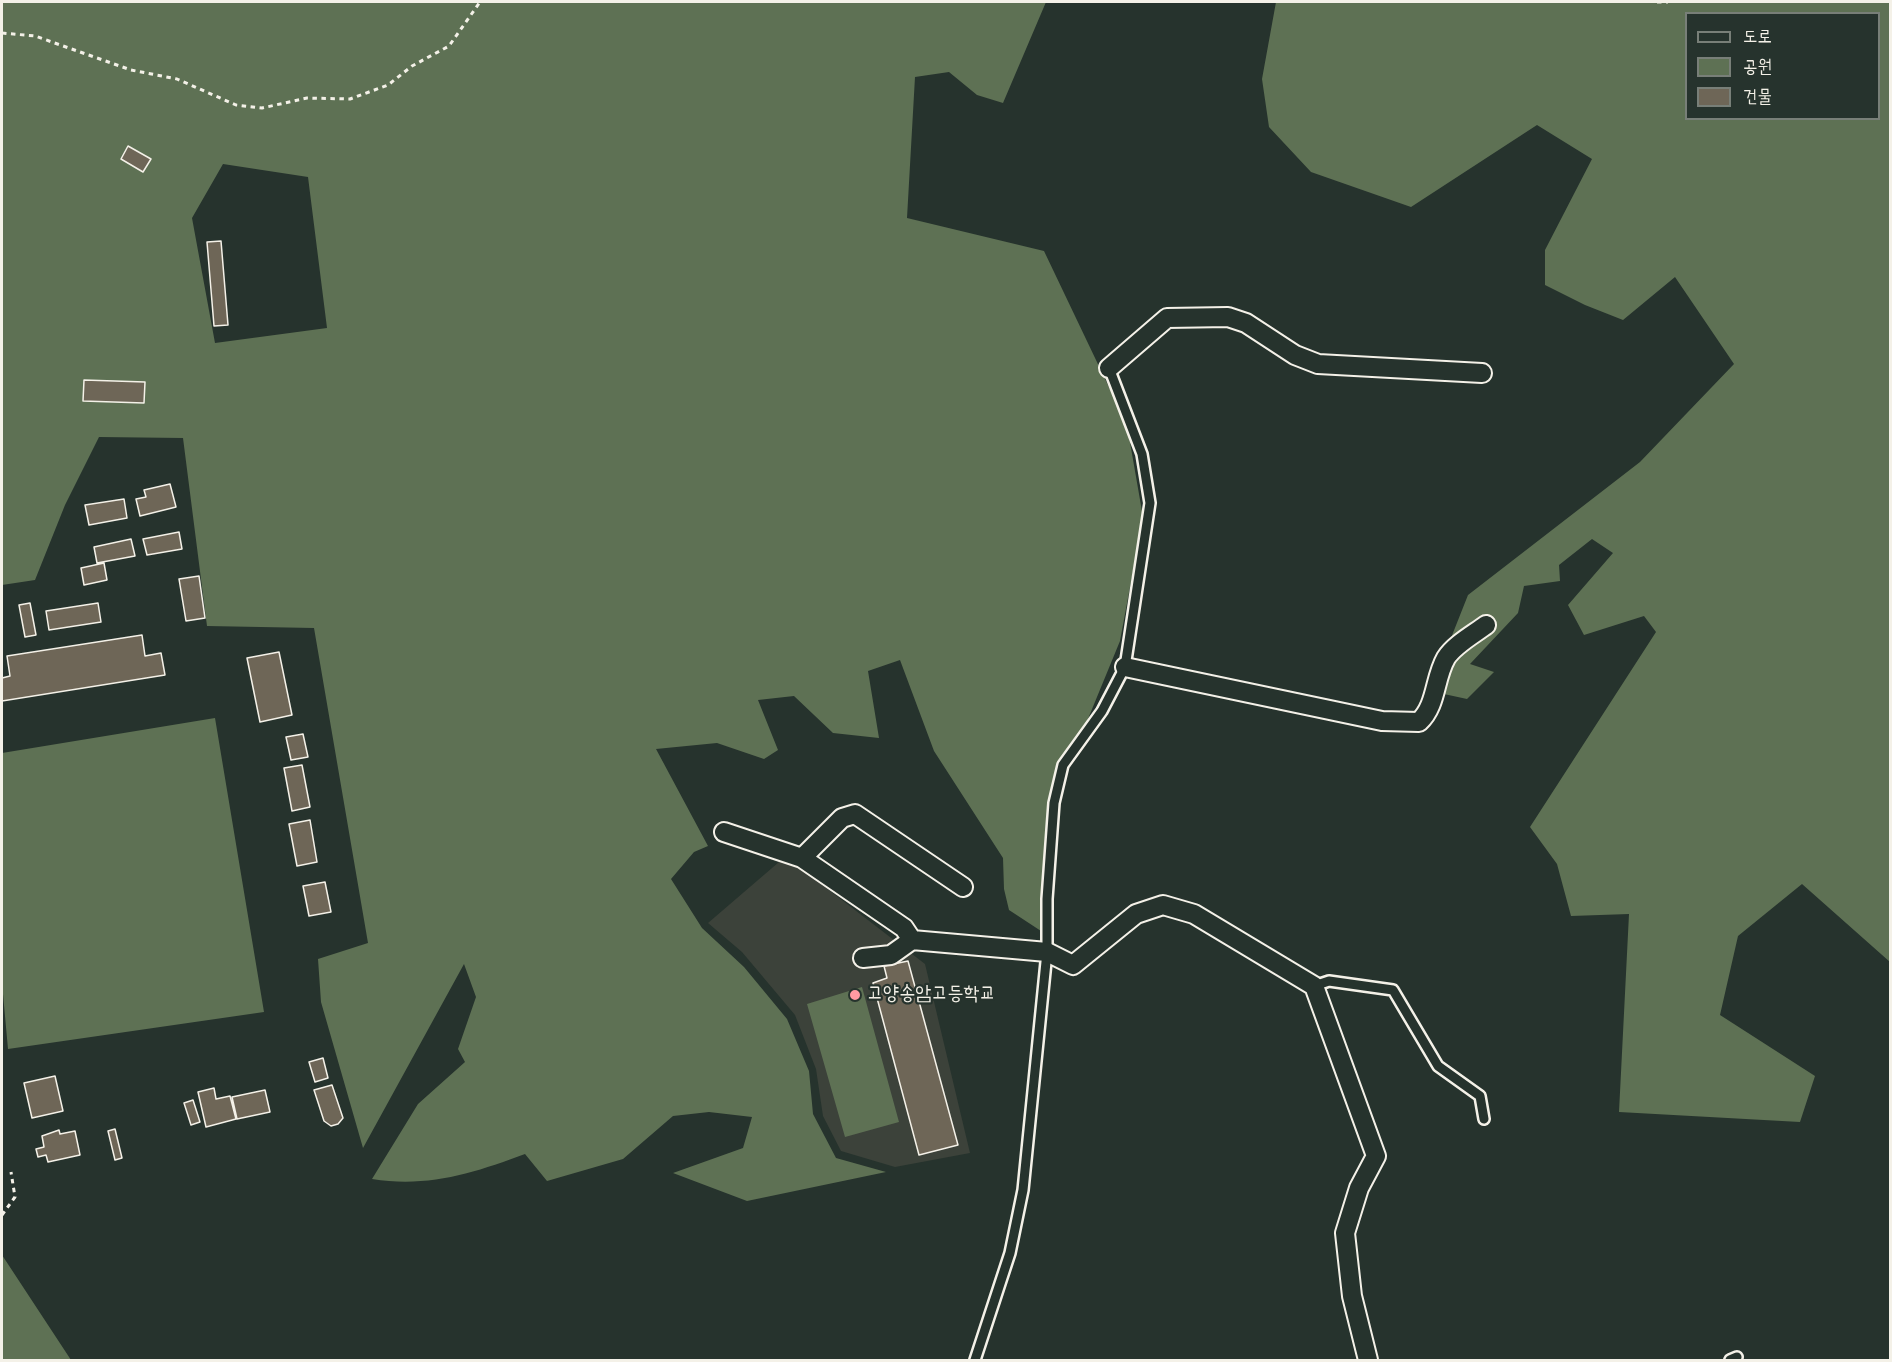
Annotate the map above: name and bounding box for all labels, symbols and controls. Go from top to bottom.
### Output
legend [1685,12,1880,120]
text: 도로 [1743,25,1772,49]
text: 공원 [1743,55,1772,79]
text: 건물 [1743,85,1772,109]
place label: 고양송암고등학교 [867,983,996,1007]
marker: 고양송암고등학교 [848,988,862,1002]

